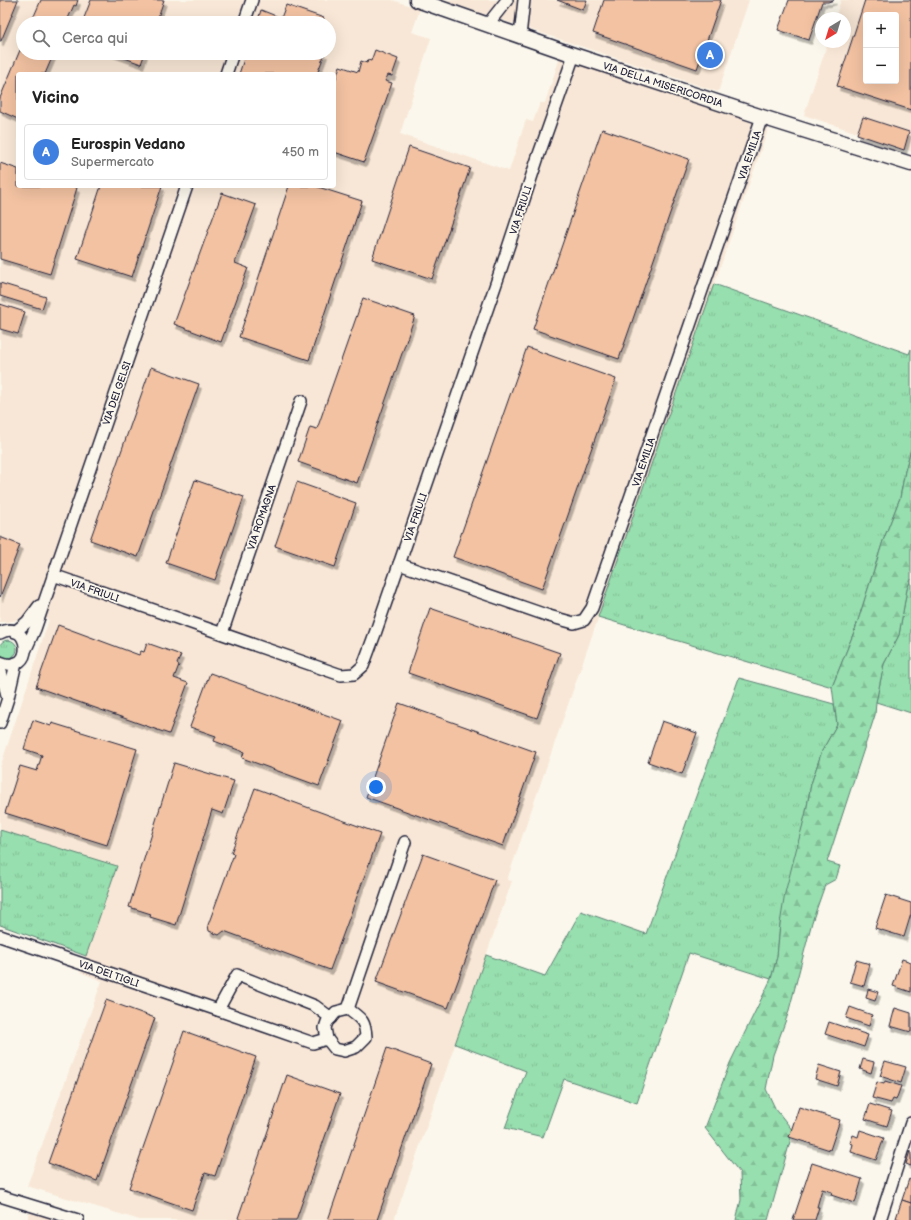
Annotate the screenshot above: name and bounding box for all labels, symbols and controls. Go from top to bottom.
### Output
north arrow [815,12,851,48]
map controls [863,12,899,84]
button: + [863,12,899,48]
search box [16,16,336,60]
icon: search [30,27,52,49]
text: Cerca qui [62,29,128,48]
pin: A [697,40,723,70]
button: − [863,48,899,84]
street label: VIA DELLA MISERICORDIA [601,60,725,110]
text: Vicino [32,88,79,108]
street label: VIA EMILIA [736,128,764,182]
text: Eurospin Vedano [71,135,185,154]
text: A [42,144,50,160]
text: 450 m [282,144,319,160]
text: Supermercato [71,154,154,170]
street label: VIA FRIULI [507,184,534,236]
street label: VIA DEI GELSI [100,360,133,427]
street label: VIA EMILIA [630,435,658,489]
street label: VIA ROMAGNA [245,482,279,552]
street label: VIA FRIULI [402,492,430,543]
street label: VIA FRIULI [69,577,120,605]
your location [366,777,386,797]
street label: VIA DEI TIGLI [77,958,140,990]

